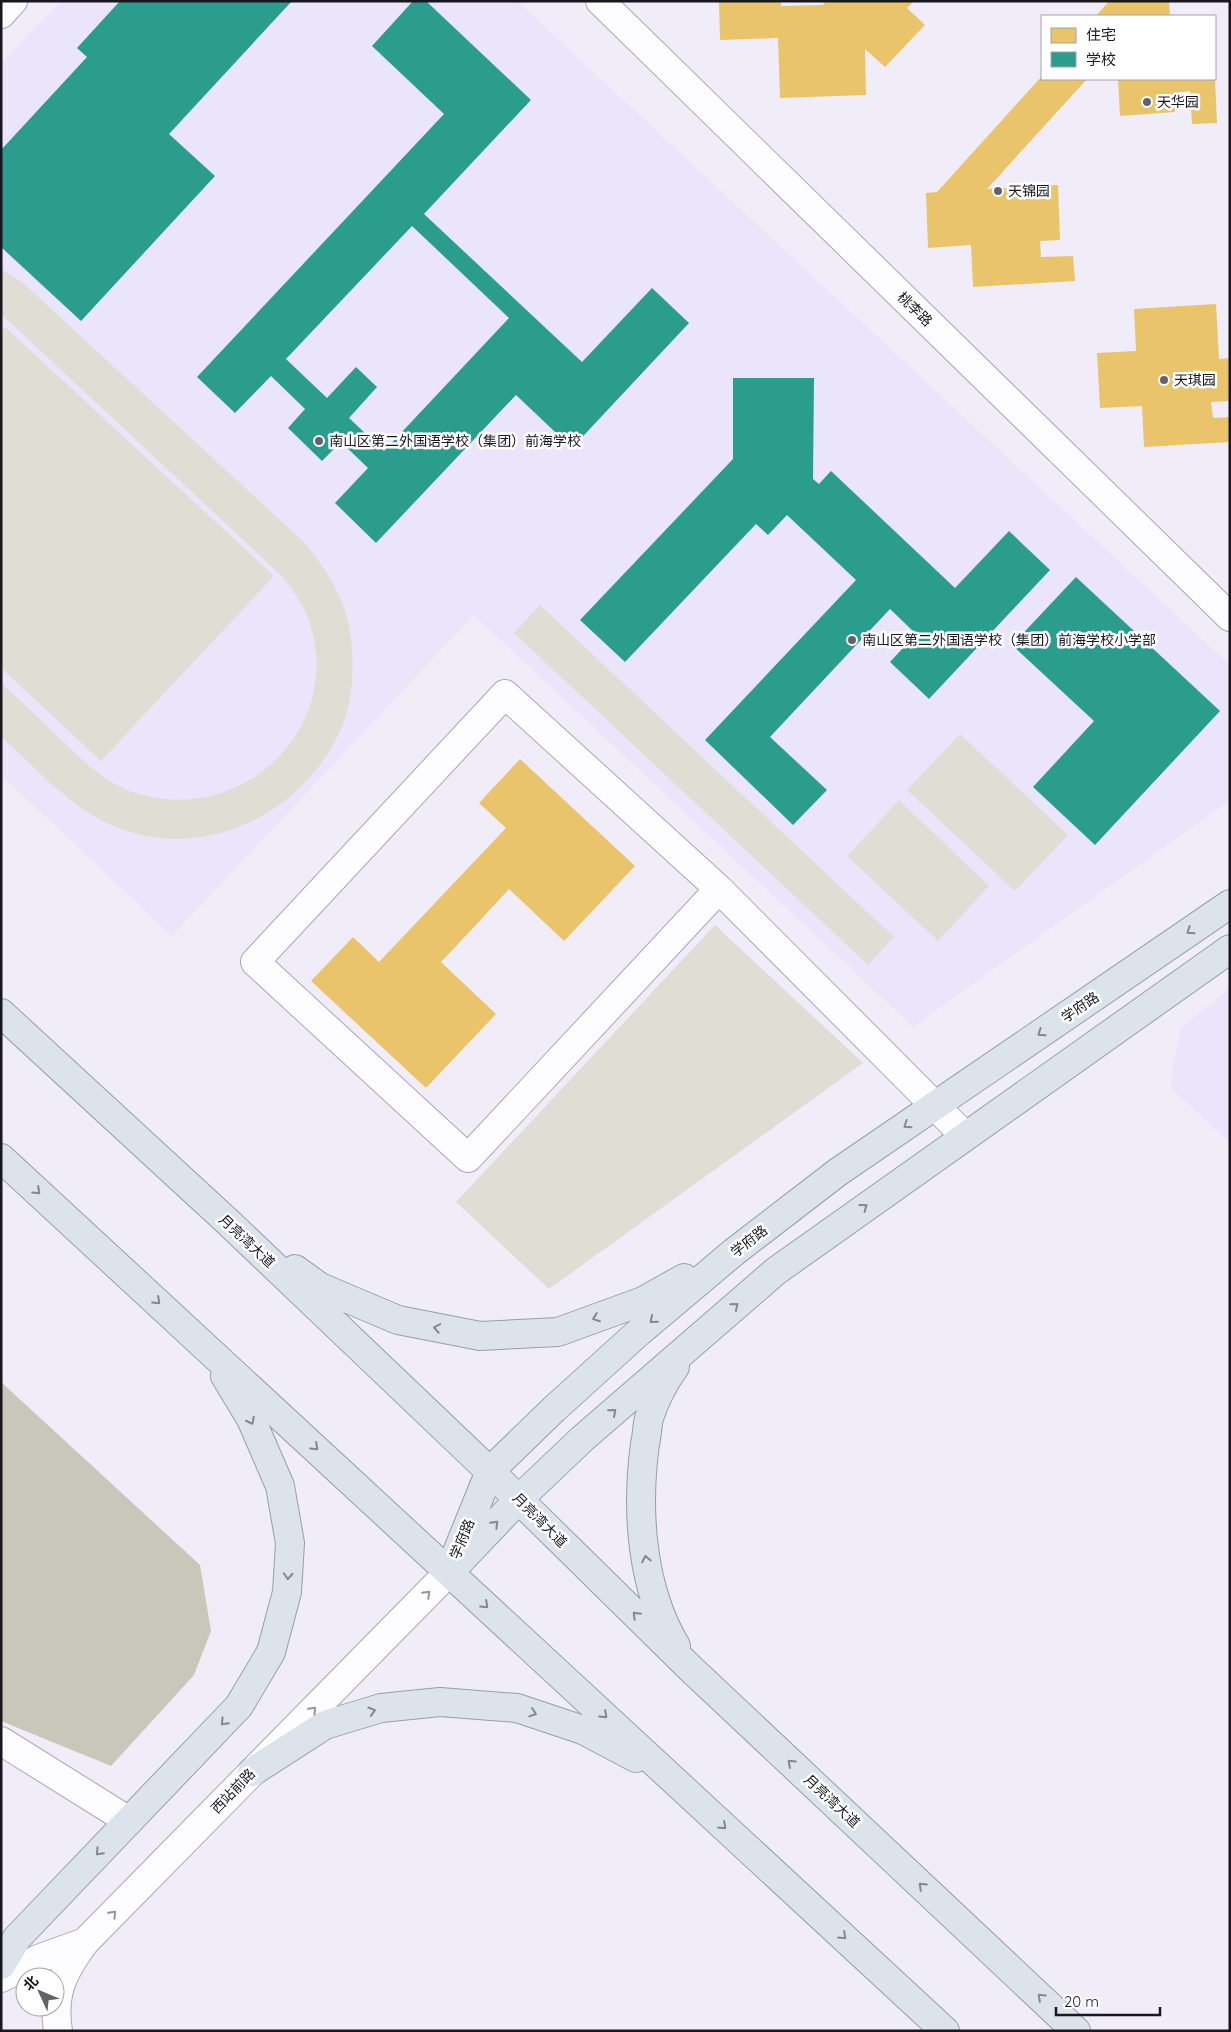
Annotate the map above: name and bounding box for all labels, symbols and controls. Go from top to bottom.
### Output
legend [1041,15,1216,80]
text: 住宅 [1086,25,1116,44]
text: 学校 [1086,50,1116,69]
place label: 天华园 [1157,93,1199,111]
marker: 天华园 [1141,96,1153,108]
place label: 天锦园 [1008,182,1050,200]
marker: 天锦园 [992,185,1004,197]
street label: 桃李路 [894,288,936,330]
place label: 天琪园 [1174,371,1216,389]
marker: 天琪园 [1158,374,1170,386]
place label: 南山区第二外国语学校（集团）前海学校 [329,432,581,450]
marker: 南山区第二外国语学校（集团）前海学校 [313,435,325,447]
place label: 南山区第二外国语学校（集团）前海学校小学部 [862,631,1156,649]
marker: 南山区第二外国语学校（集团）前海学校小学部 [846,634,858,646]
one-way arrow [1186,925,1195,934]
street label: 学府路 [1058,988,1102,1026]
one-way arrow [1037,1027,1047,1036]
one-way arrow [903,1119,913,1128]
one-way arrow [32,1185,41,1194]
one-way arrow [858,1204,868,1213]
street label: 月亮湾大道 [215,1211,279,1271]
street label: 学府路 [727,1221,771,1261]
one-way arrow [151,1295,160,1304]
one-way arrow [730,1302,739,1311]
one-way arrow [592,1312,601,1322]
one-way arrow [650,1314,659,1323]
one-way arrow [432,1323,441,1333]
one-way arrow [607,1409,616,1418]
one-way arrow [245,1416,255,1425]
one-way arrow [309,1441,318,1450]
street label: 月亮湾大道 [509,1489,571,1551]
street label: 学府路 [446,1516,478,1562]
one-way arrow [489,1521,498,1530]
one-way arrow [642,1555,652,1564]
one-way arrow [282,1573,293,1581]
one-way arrow [421,1591,430,1600]
one-way arrow [479,1599,488,1608]
one-way arrow [632,1611,641,1620]
one-way arrow [368,1706,376,1716]
one-way arrow [307,1707,316,1716]
one-way arrow [528,1707,537,1717]
one-way arrow [598,1709,607,1718]
one-way arrow [221,1717,230,1726]
one-way arrow [788,1760,797,1769]
street label: 西站前路 [207,1765,259,1817]
street label: 月亮湾大道 [800,1771,864,1831]
one-way arrow [718,1820,727,1829]
one-way arrow [96,1846,105,1855]
one-way arrow [919,1883,928,1892]
one-way arrow [108,1911,117,1920]
one-way arrow [837,1930,846,1939]
north arrow [15,1967,65,2017]
text: 北 [19,1972,42,1994]
scale bar [1056,1984,1160,2016]
text: 20 m [1064,1992,1099,2011]
one-way arrow [1037,1994,1046,2003]

